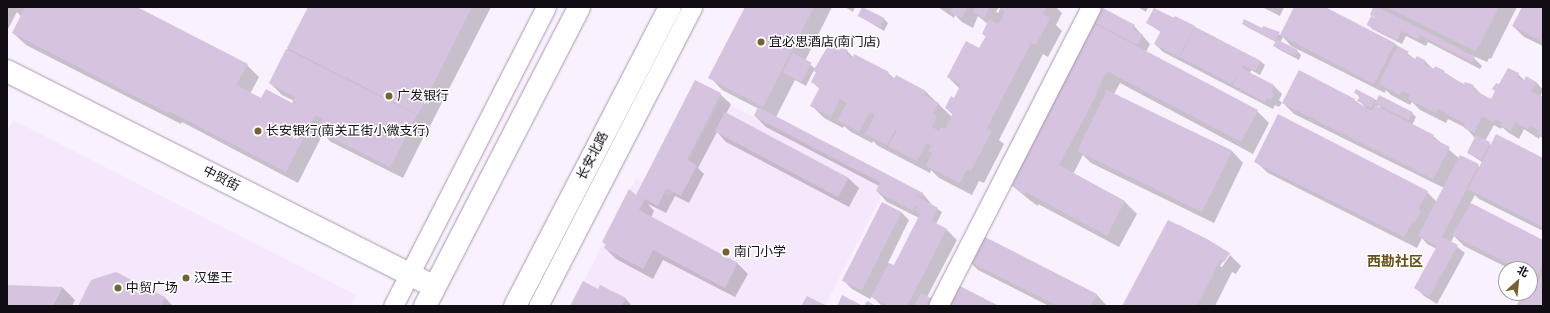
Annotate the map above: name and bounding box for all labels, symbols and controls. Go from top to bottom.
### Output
place label: 宜必思酒店(南门店) [769,34,880,50]
marker: 宜必思酒店(南门店) [756,37,766,47]
place label: 广发银行 [397,88,449,104]
marker: 广发银行 [384,91,394,101]
place label: 长安银行(南关正街小微支行) [266,123,429,139]
marker: 长安银行(南关正街小微支行) [253,126,263,136]
street label: 长安北路 [574,129,612,183]
street label: 中贸街 [200,163,242,195]
place label: 南门小学 [734,244,786,260]
marker: 南门小学 [721,247,731,257]
district label: 西勘社区 [1367,253,1423,269]
north arrow [1498,261,1538,301]
text: 北 [1515,262,1531,280]
place label: 汉堡王 [194,270,233,286]
marker: 汉堡王 [181,273,191,283]
place label: 中贸广场 [126,280,178,296]
marker: 中贸广场 [113,283,123,293]

